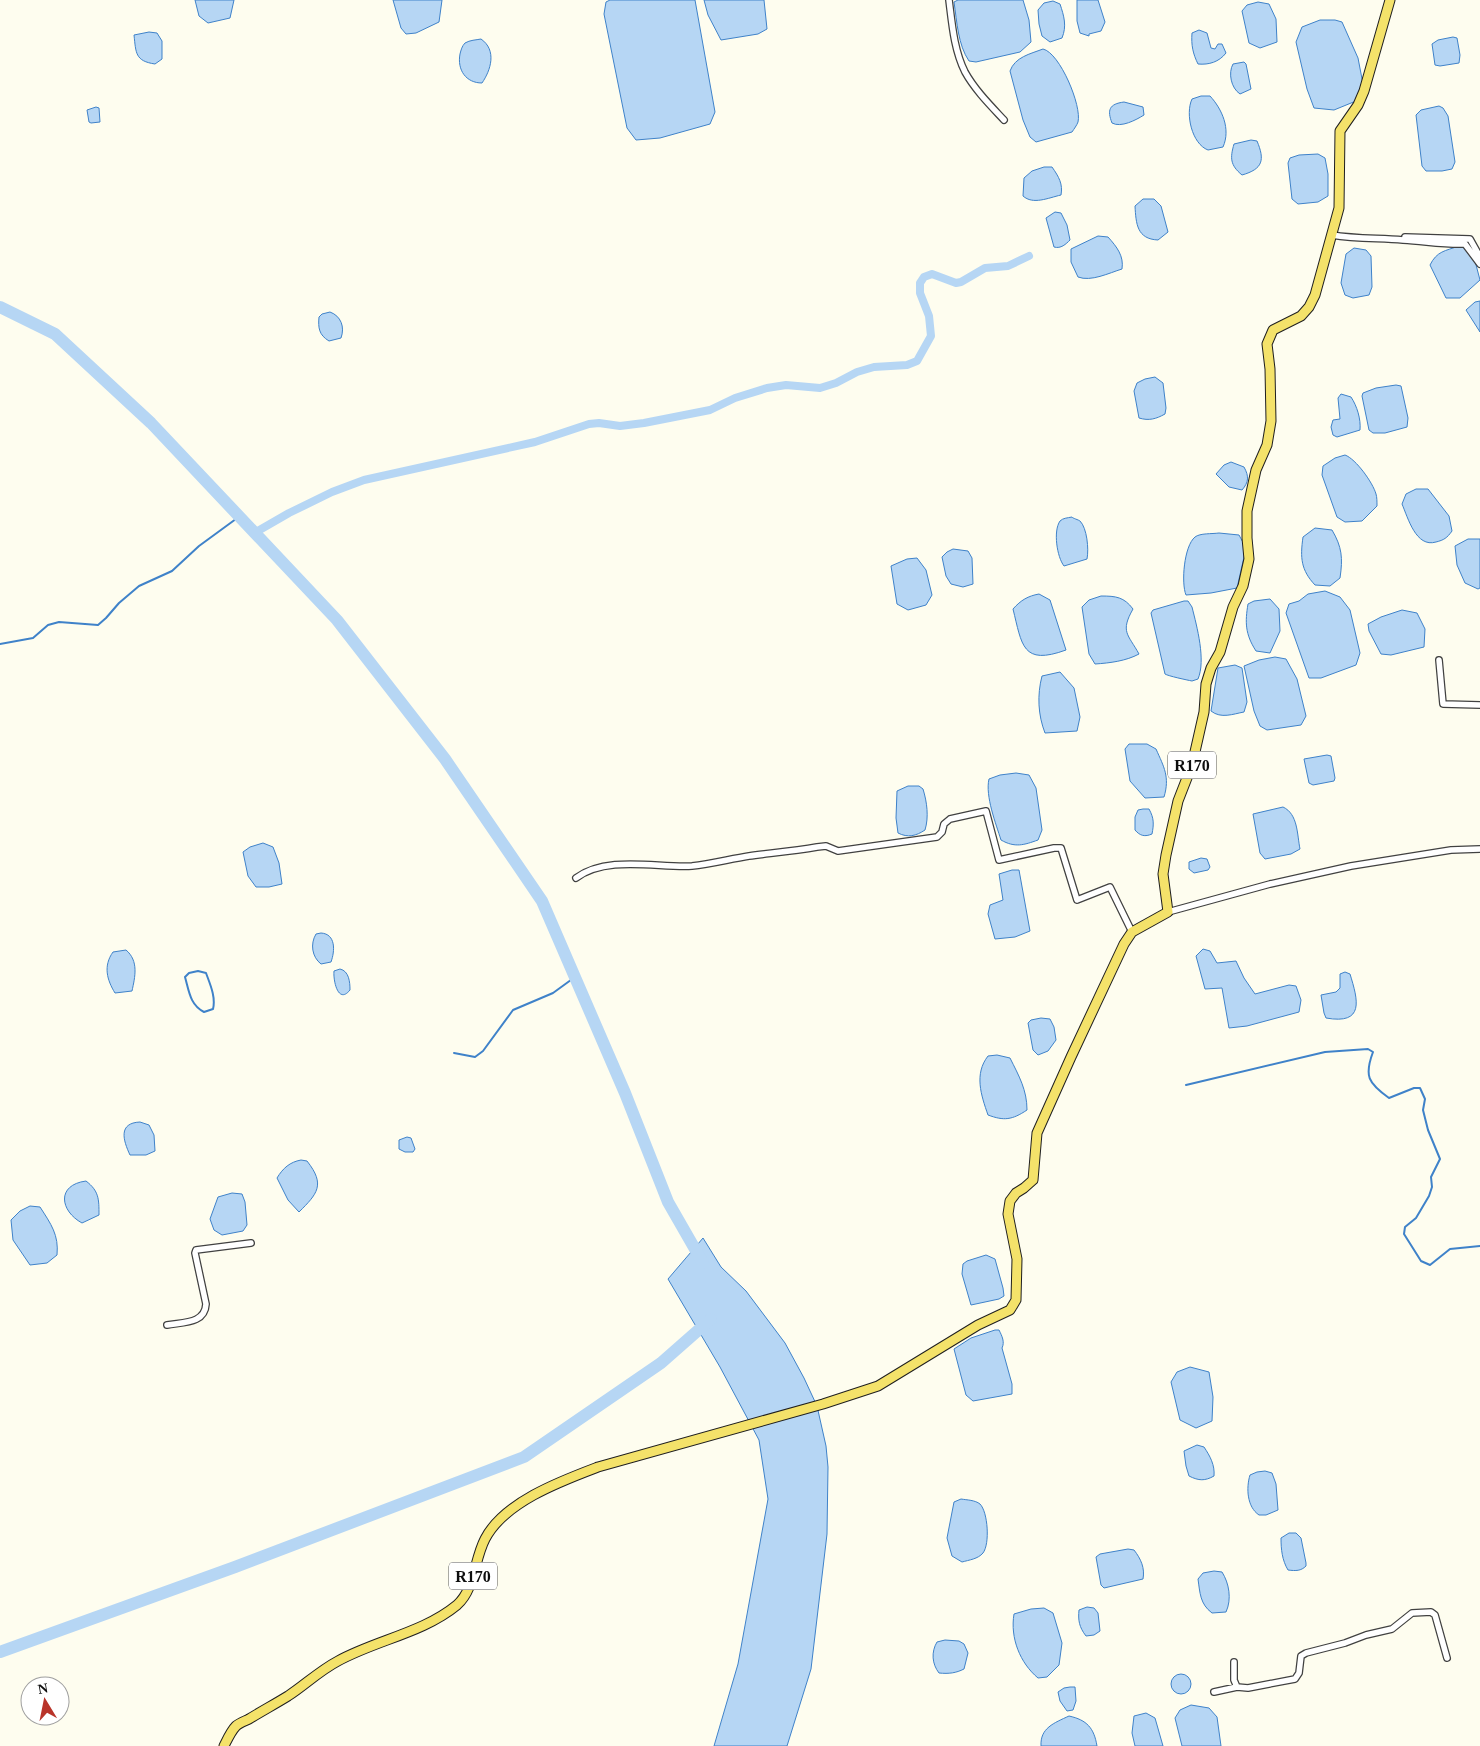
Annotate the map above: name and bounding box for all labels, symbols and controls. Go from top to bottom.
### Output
road number: R170 [1168,752,1216,778]
road number: R170 [449,1562,497,1590]
north arrow [20,1676,70,1726]
text: N [37,1680,49,1697]

